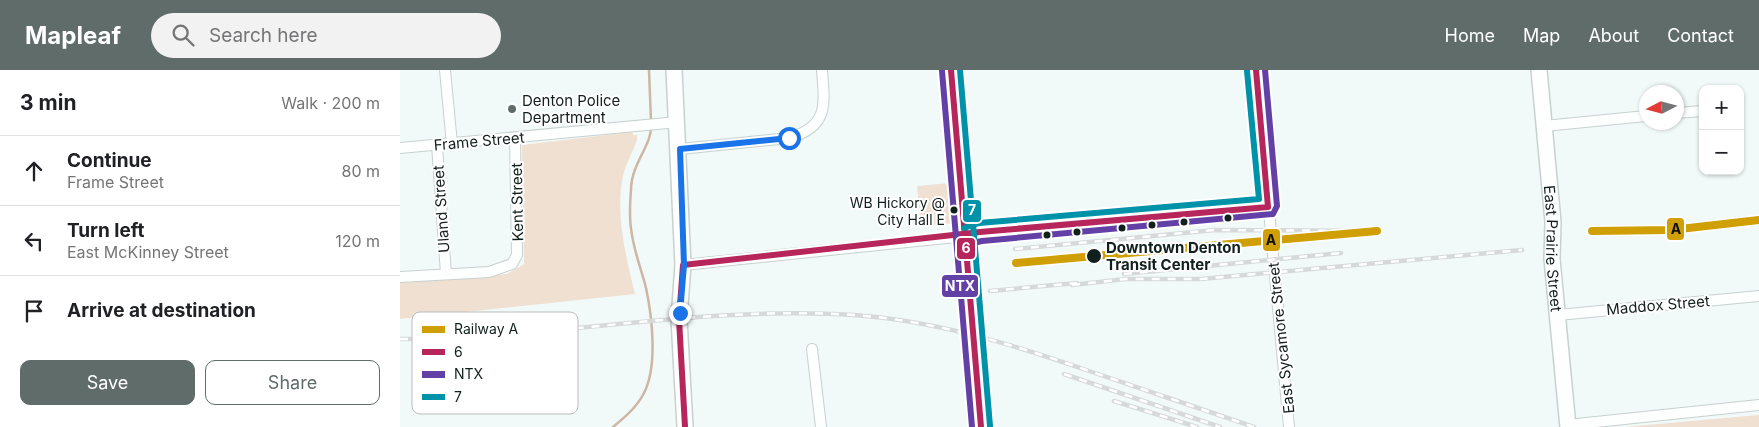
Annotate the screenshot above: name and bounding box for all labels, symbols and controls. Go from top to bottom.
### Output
search box [151,13,501,58]
text: Mapleaf [25,21,121,50]
icon: search [169,21,197,49]
text: Search here [209,24,318,47]
text: Home [1445,25,1495,46]
text: Map [1523,25,1560,46]
text: About [1588,25,1639,46]
text: Contact [1667,25,1734,46]
north arrow [1639,85,1684,130]
map controls [1699,85,1744,175]
button: + [1699,85,1744,130]
text: 3 min [20,90,76,115]
place label: Denton Police Department [522,91,620,127]
text: Walk · 200 m [281,93,380,113]
marker: Denton Police Department [506,103,518,115]
route start [778,127,801,150]
street label: Frame Street [433,128,525,154]
button: − [1699,130,1744,175]
text: Continue [67,149,152,172]
icon: ahead [20,157,48,185]
text: 80 m [341,161,380,181]
street label: Kent Street [507,162,527,241]
street label: Uland Street [428,164,454,253]
text: Frame Street [67,172,164,192]
street label: East Prairie Street [1540,184,1566,312]
place label: WB Hickory @ City Hall E [850,194,945,228]
line badge: 7 [962,199,982,223]
text: 7 [968,201,976,218]
marker: WB Hickory @ City Hall E [949,205,959,215]
unlabelled marker [1223,213,1233,223]
unlabelled marker [1179,217,1189,227]
line badge: A [1666,217,1685,241]
text: Turn left [67,219,145,242]
unlabelled marker [1147,220,1157,230]
text: A [1671,220,1682,237]
unlabelled marker [1117,223,1127,233]
icon: left [20,227,48,255]
unlabelled marker [1072,227,1082,237]
line badge: A [1262,228,1281,252]
unlabelled marker [1042,230,1052,240]
text: 120 m [335,231,380,251]
text: A [1266,231,1277,248]
line badge: 6 [956,237,976,260]
place label: Downtown Denton Transit Center [1106,238,1241,274]
text: 6 [961,239,971,256]
text: East McKinney Street [67,242,229,262]
marker: Downtown Denton Transit Center [1085,247,1103,265]
street label: East Sycamore Street [1264,261,1298,415]
line badge: NTX [941,274,979,298]
text: NTX [945,277,975,294]
street label: Maddox Street [1606,291,1711,319]
icon: arrive [20,297,48,325]
text: Arrive at destination [67,299,256,322]
route end [669,302,692,325]
legend [412,312,578,414]
text: Railway A [454,320,519,337]
text: 6 [454,343,463,360]
button: Save [20,360,195,405]
button: Share [205,360,380,405]
text: NTX [454,365,484,382]
text: 7 [454,388,462,405]

